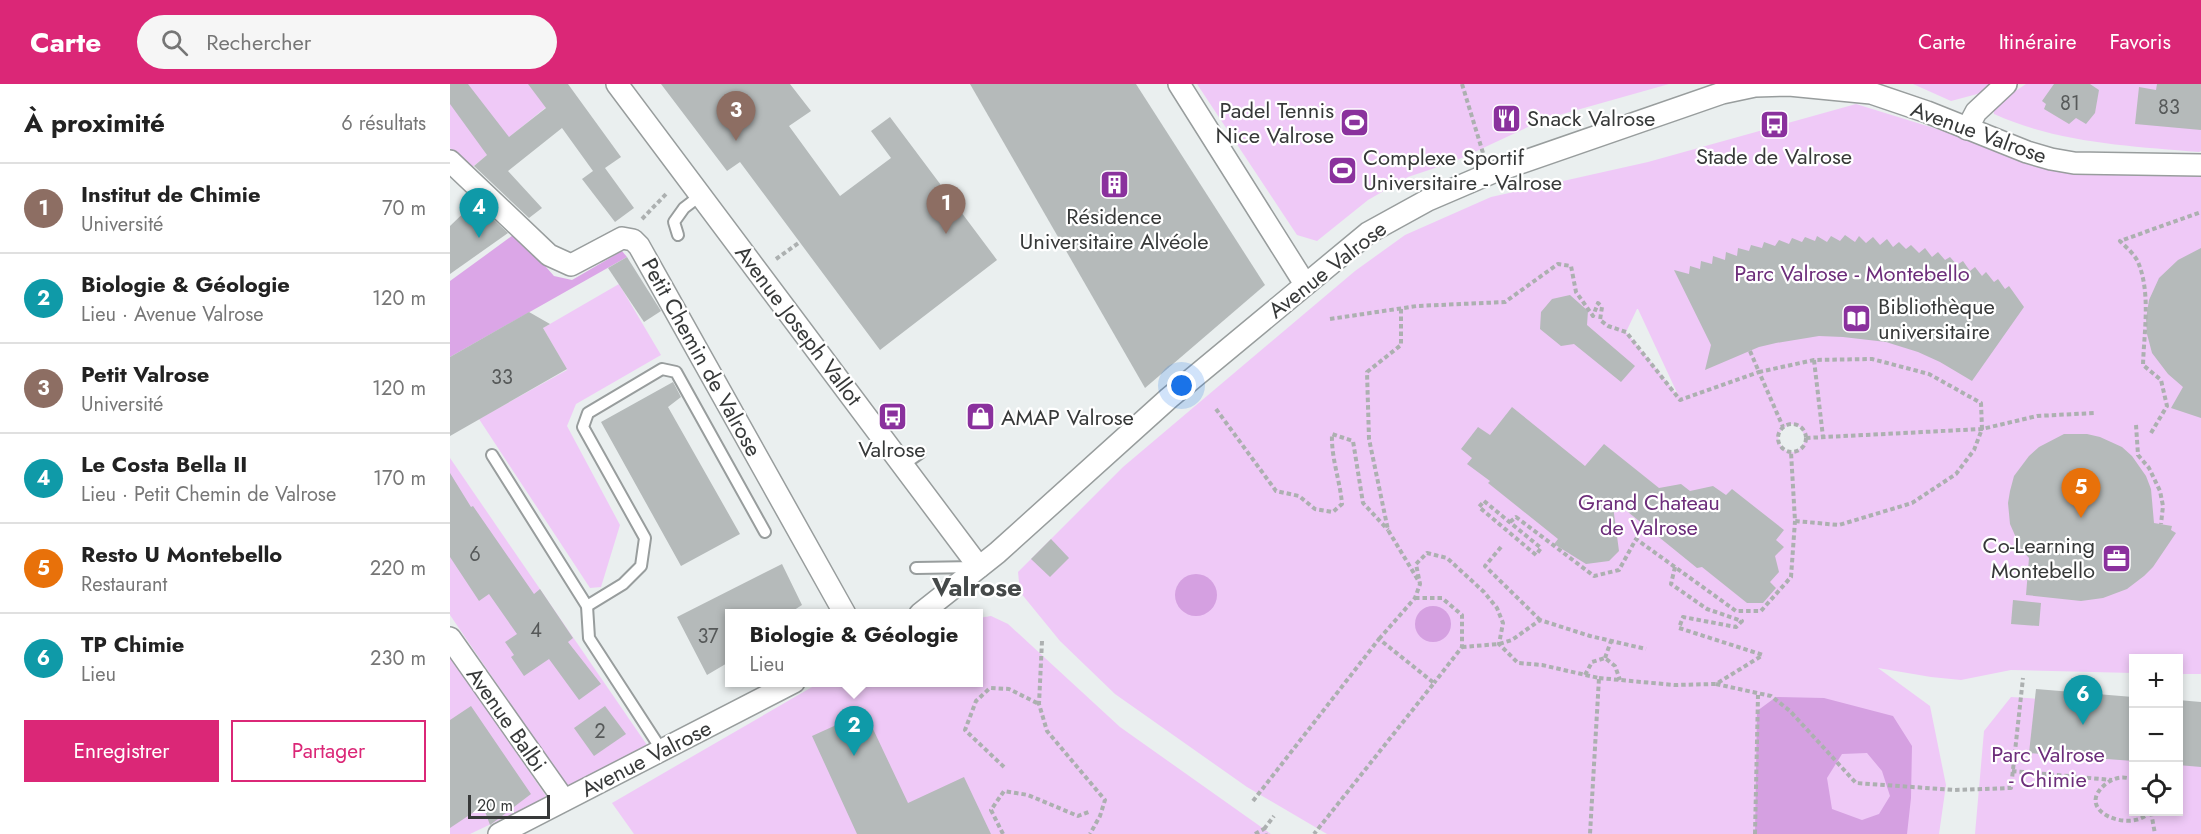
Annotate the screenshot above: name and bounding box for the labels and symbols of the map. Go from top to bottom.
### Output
house number: 81 [2060,89,2080,118]
pin: 3 [716,92,756,141]
street label: Avenue Valrose [1907,93,2051,171]
house number: 83 [2158,93,2180,122]
place label: Padel Tennis Nice Valrose [1215,94,1334,151]
restaurant icon: Snack Valrose [1490,102,1522,134]
place label: Snack Valrose [1527,102,1655,134]
sports icon: Padel Tennis Nice Valrose [1339,107,1371,139]
bus stop icon: Stade de Valrose [1758,108,1790,140]
place label: Stade de Valrose [1696,140,1852,172]
place label: Complexe Sportif Universitaire - Valrose [1363,141,1562,198]
sports icon: Complexe Sportif Universitaire - Valrose [1326,154,1358,186]
building icon: Résidence Universitaire Alvéole [1098,168,1130,200]
pin: 1 [926,184,966,234]
pin: 4 [459,188,498,238]
place label: Résidence Universitaire Alvéole [1019,200,1209,257]
street label: Avenue Valrose [1261,213,1393,325]
street label: Avenue Joseph Vallot [728,238,870,413]
street label: Petit Chemin de Valrose [634,252,770,462]
park label: Parc Valrose - Montebello [1734,257,1970,289]
place label: Bibliothèque universitaire [1878,290,1995,347]
library icon: Bibliothèque universitaire [1841,303,1873,335]
house number: 33 [491,363,513,392]
your location [1167,371,1196,400]
bus stop icon: Valrose [876,401,908,433]
shop icon: AMAP Valrose [964,401,996,433]
place label: AMAP Valrose [1001,401,1134,433]
place label: Valrose [858,433,926,465]
pin: 5 [2062,468,2100,518]
park label: Grand Chateau de Valrose [1578,486,1720,543]
place label: Co-Learning Montebello [1983,529,2095,586]
house number: 6 [469,540,481,569]
office icon: Co-Learning Montebello [2100,542,2132,574]
district label: Valrose [931,568,1022,606]
house number: 4 [530,616,542,645]
house number: 37 [697,622,719,651]
street label: Avenue Balbi [459,660,555,778]
pin: 6 [2064,676,2102,725]
pin: 2 [834,706,874,756]
street label: Avenue Valrose [575,711,717,805]
house number: 2 [594,717,606,746]
park label: Parc Valrose - Chimie [1991,738,2105,795]
scale bar [468,792,550,820]

